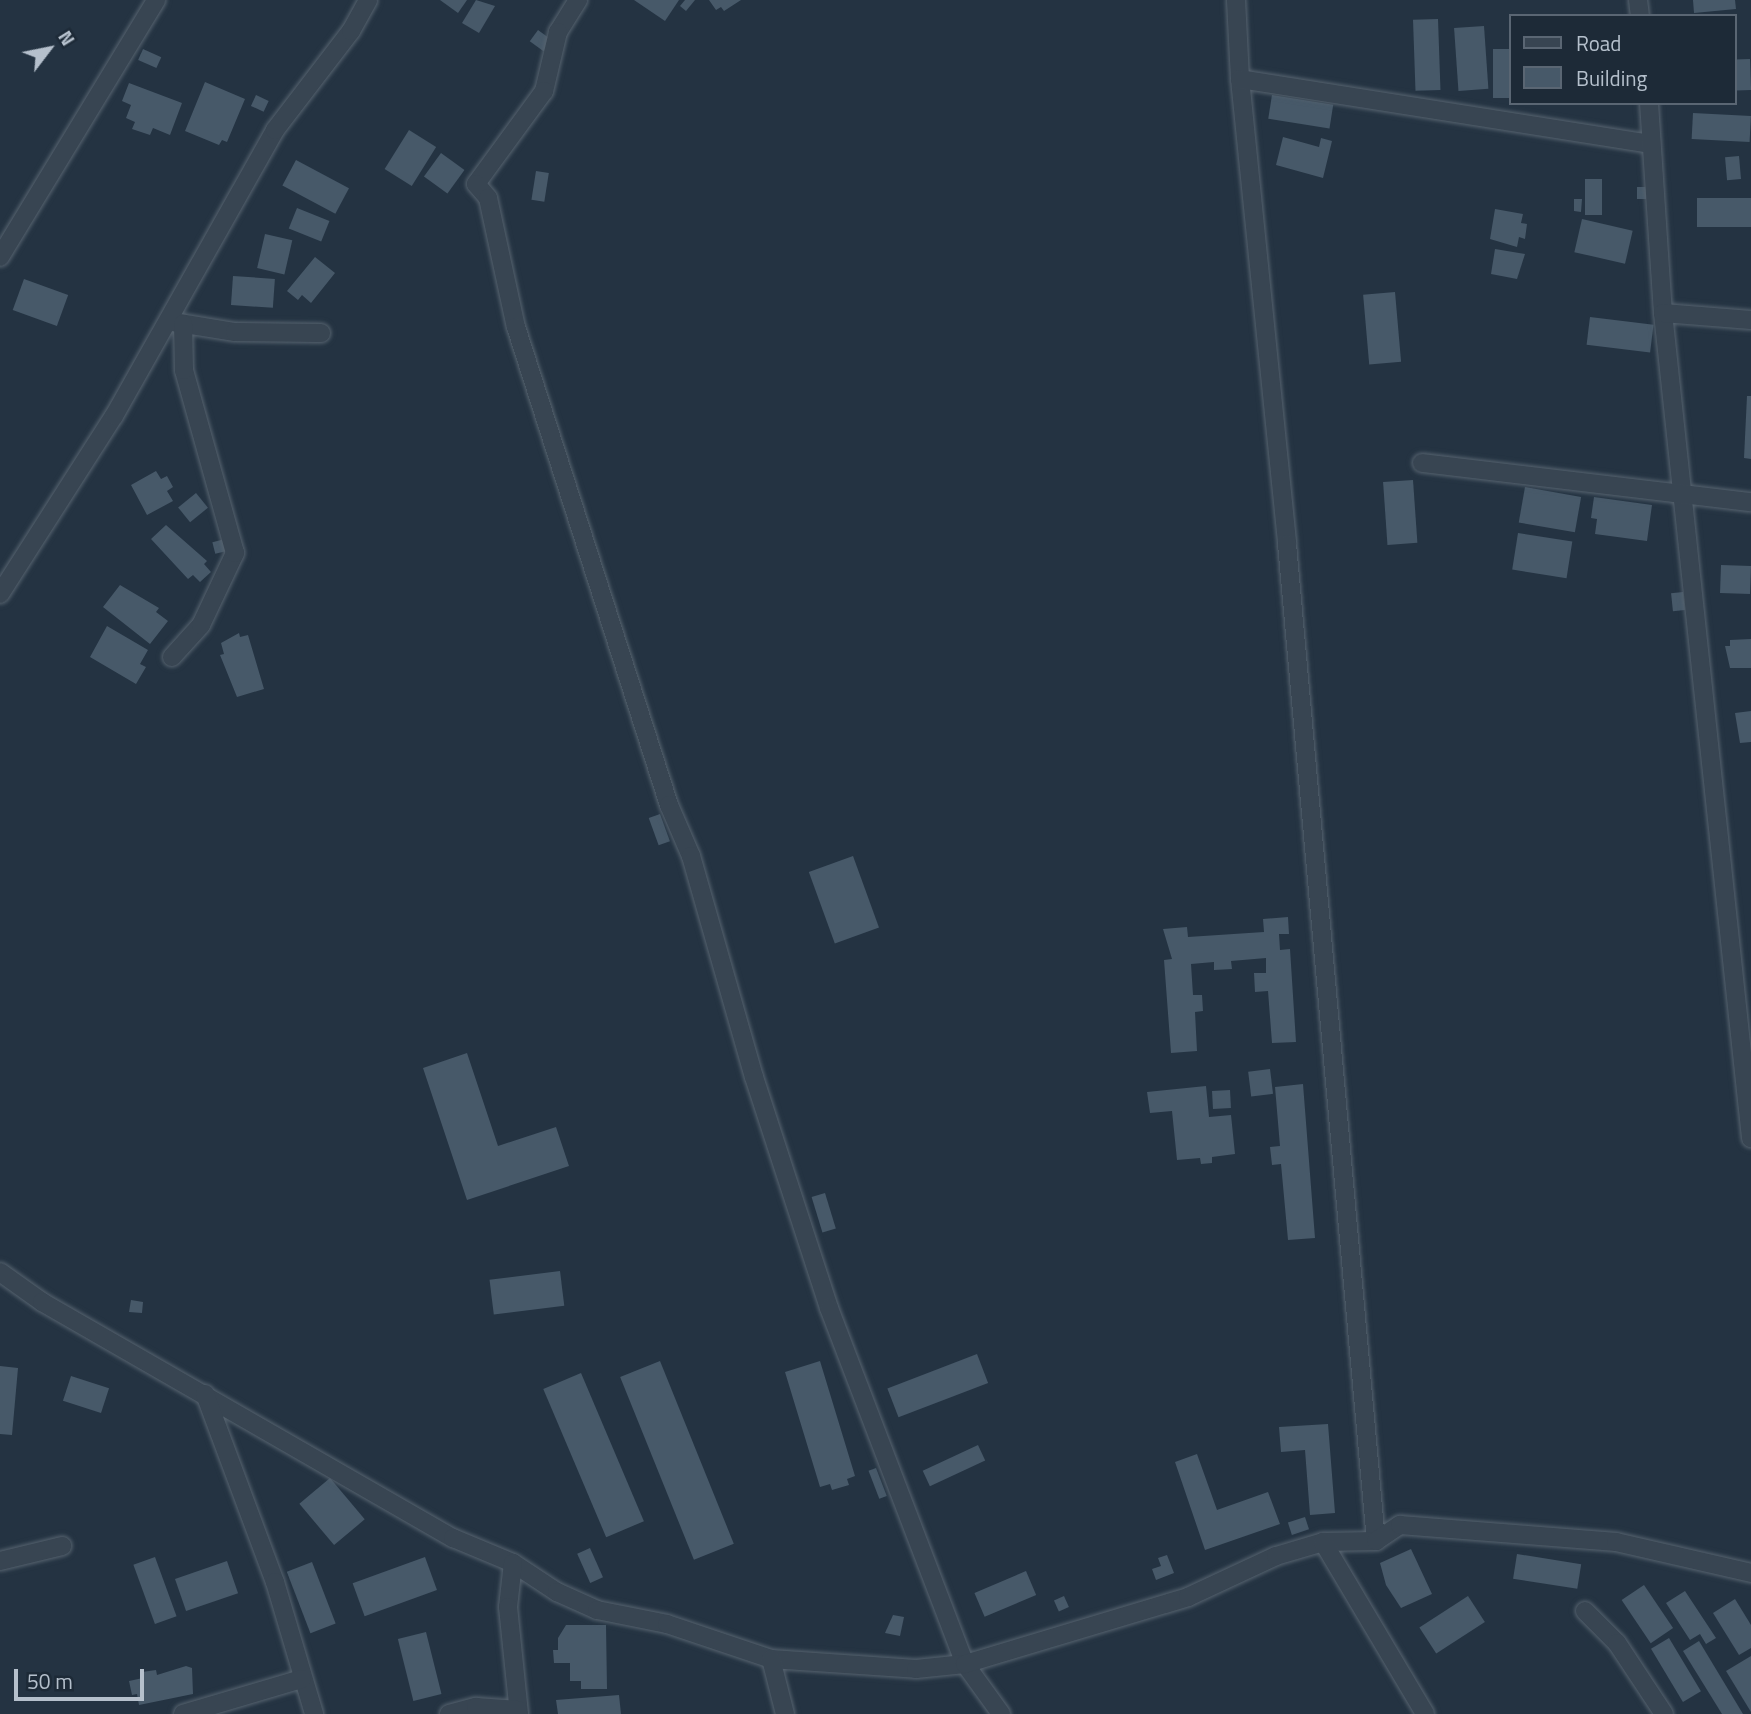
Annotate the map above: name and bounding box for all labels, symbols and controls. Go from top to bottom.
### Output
north arrow [14,14,84,84]
legend [1510,14,1737,105]
text: N [51,24,83,51]
text: Road [1576,27,1621,59]
text: Building [1576,62,1647,94]
scale bar [18,1654,147,1698]
text: 50 m [27,1665,73,1697]

